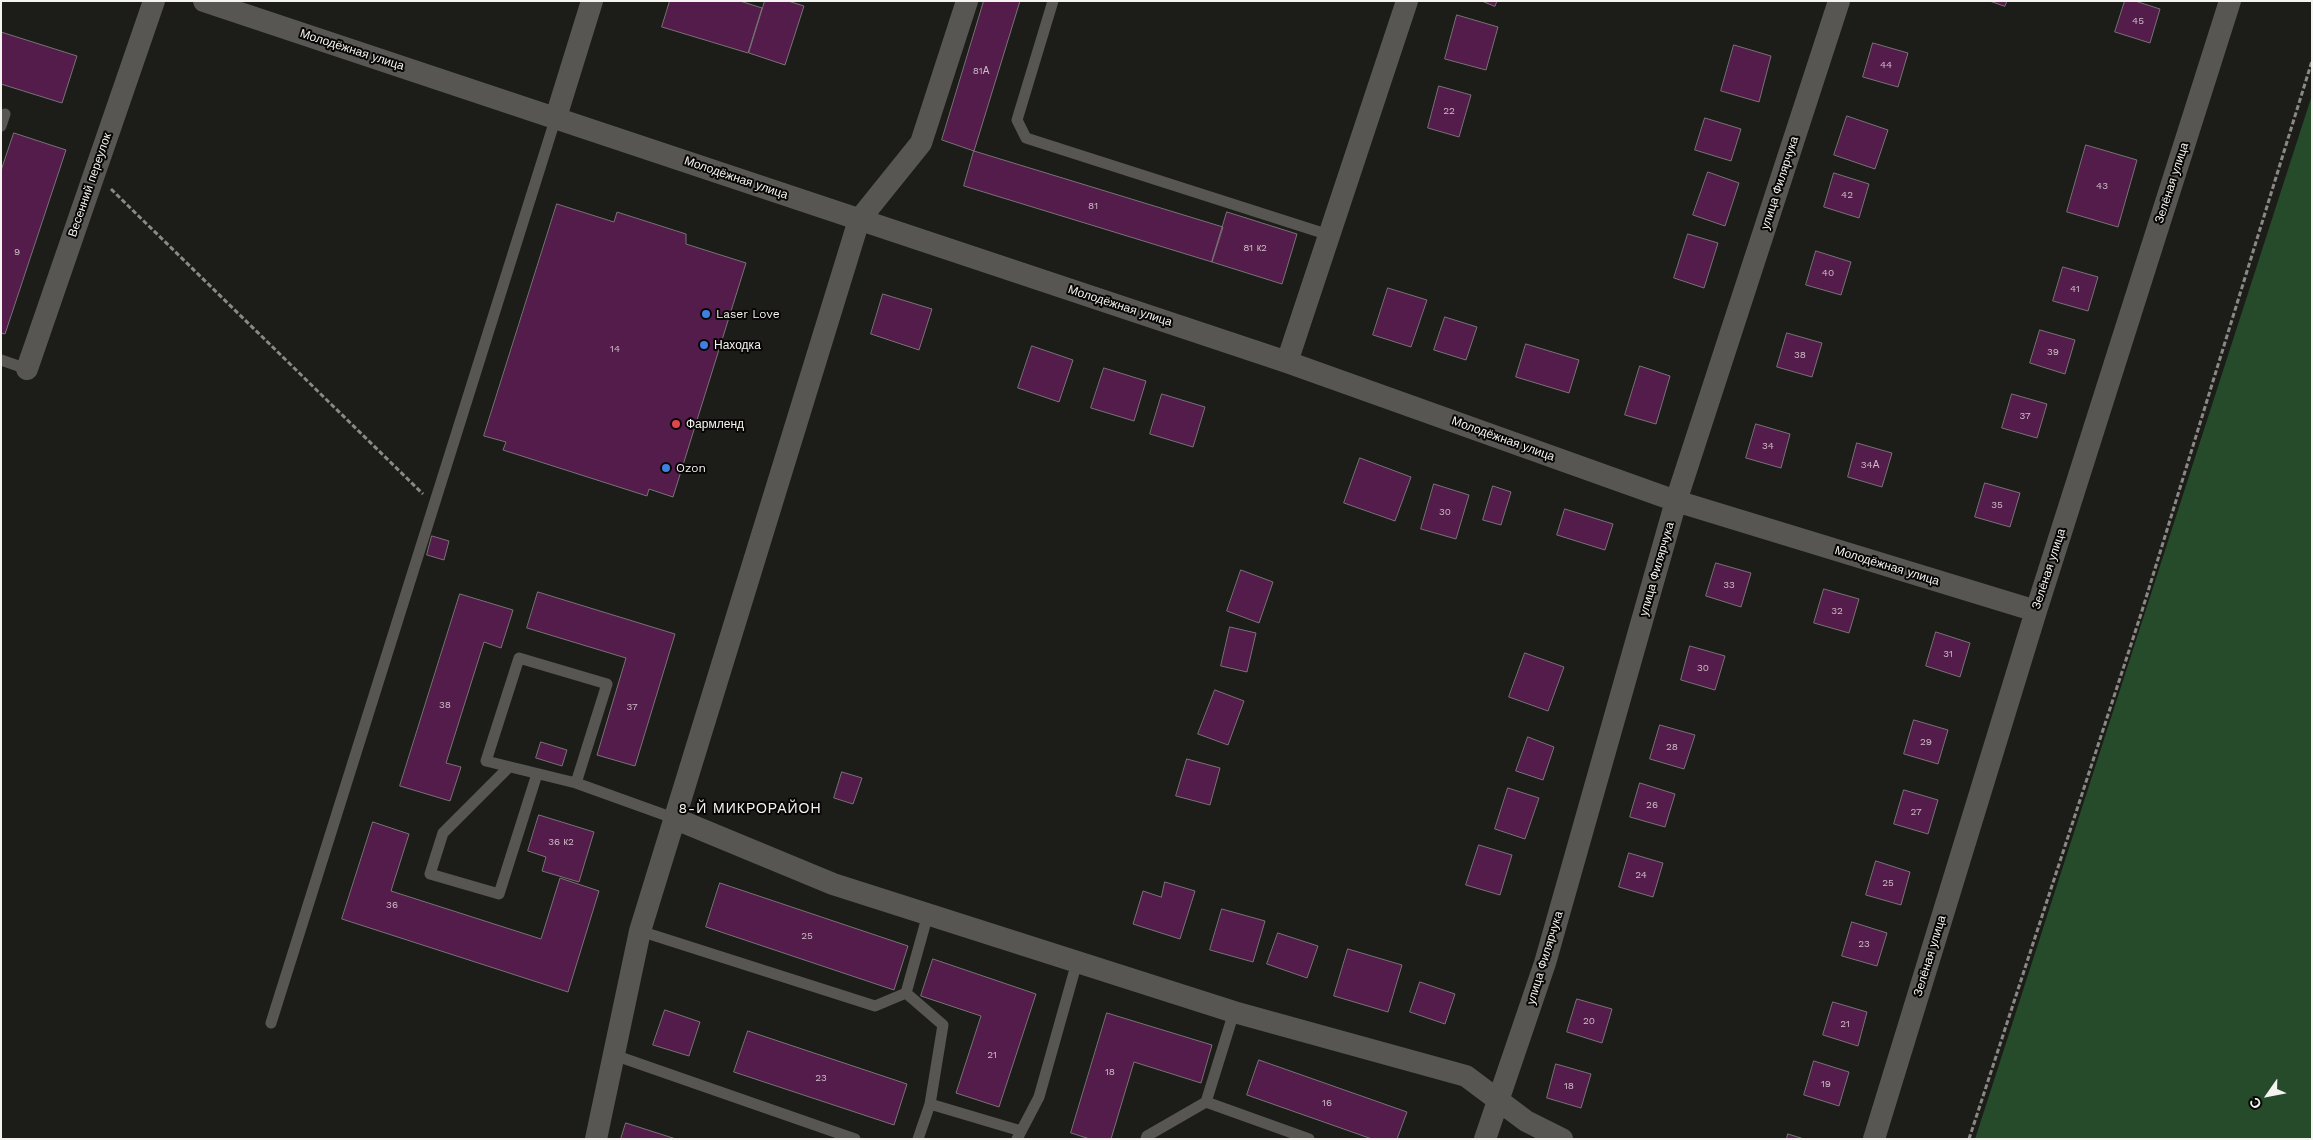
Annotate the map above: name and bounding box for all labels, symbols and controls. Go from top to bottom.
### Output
house number: 45 [2132,15,2144,27]
street label: Молодёжная улица [298,26,406,74]
house number: 44 [1880,59,1892,71]
house number: 81А [973,65,989,77]
house number: 22 [1443,105,1455,117]
street label: Весенний переулок [65,131,115,239]
street label: улица Филярчука [1758,135,1802,231]
street label: Зелёная улица [2152,141,2192,225]
street label: Молодёжная улица [682,154,790,202]
house number: 43 [2096,180,2108,192]
house number: 42 [1841,189,1853,201]
house number: 81 [1088,200,1098,212]
house number: 81 к2 [1243,242,1267,254]
house number: 9 [14,246,20,258]
house number: 40 [1822,267,1834,279]
street label: Молодёжная улица [1066,282,1174,330]
house number: 41 [2070,283,2080,295]
place label: Laser Love [716,307,780,321]
marker: Laser Love [700,308,712,320]
place label: Находка [714,338,761,352]
marker: Находка [698,339,710,351]
house number: 14 [610,343,620,355]
house number: 39 [2047,346,2059,358]
house number: 38 [1794,349,1806,361]
house number: 37 [2019,410,2031,422]
street label: Молодёжная улица [1449,414,1557,464]
place label: Фармленд [686,417,744,431]
marker: Фармленд [670,418,682,430]
house number: 34 [1762,440,1774,452]
house number: 34А [1861,459,1879,471]
place label: Ozon [676,461,706,475]
marker: Ozon [660,462,672,474]
house number: 35 [1991,499,2003,511]
house number: 30 [1439,506,1451,518]
street label: улица Филярчука [1637,520,1677,618]
street label: Зелёная улица [2029,527,2069,611]
street label: Молодёжная улица [1833,543,1941,589]
house number: 33 [1723,579,1735,591]
house number: 32 [1831,605,1843,617]
house number: 31 [1943,648,1953,660]
house number: 30 [1697,662,1709,674]
house number: 38 [439,699,451,711]
house number: 37 [626,701,638,713]
house number: 29 [1920,736,1932,748]
house number: 28 [1666,741,1678,753]
house number: 26 [1646,799,1658,811]
district label: 8-Й МИКРОРАЙОН [677,801,823,817]
house number: 27 [1910,806,1922,818]
house number: 36 к2 [548,836,574,848]
house number: 24 [1635,869,1647,881]
house number: 25 [1882,877,1894,889]
house number: 36 [386,899,398,911]
street label: улица Филярчука [1524,909,1566,1007]
street label: Зелёная улица [1911,914,1949,998]
house number: 25 [801,930,813,942]
house number: 23 [1858,938,1870,950]
house number: 20 [1583,1015,1595,1027]
house number: 21 [1840,1018,1850,1030]
house number: 21 [987,1049,997,1061]
house number: 18 [1105,1066,1115,1078]
north arrow [2243,1070,2293,1120]
house number: 23 [815,1072,827,1084]
house number: 19 [1821,1078,1831,1090]
house number: 18 [1564,1080,1574,1092]
text: С [2246,1095,2265,1112]
house number: 16 [1322,1097,1332,1109]

